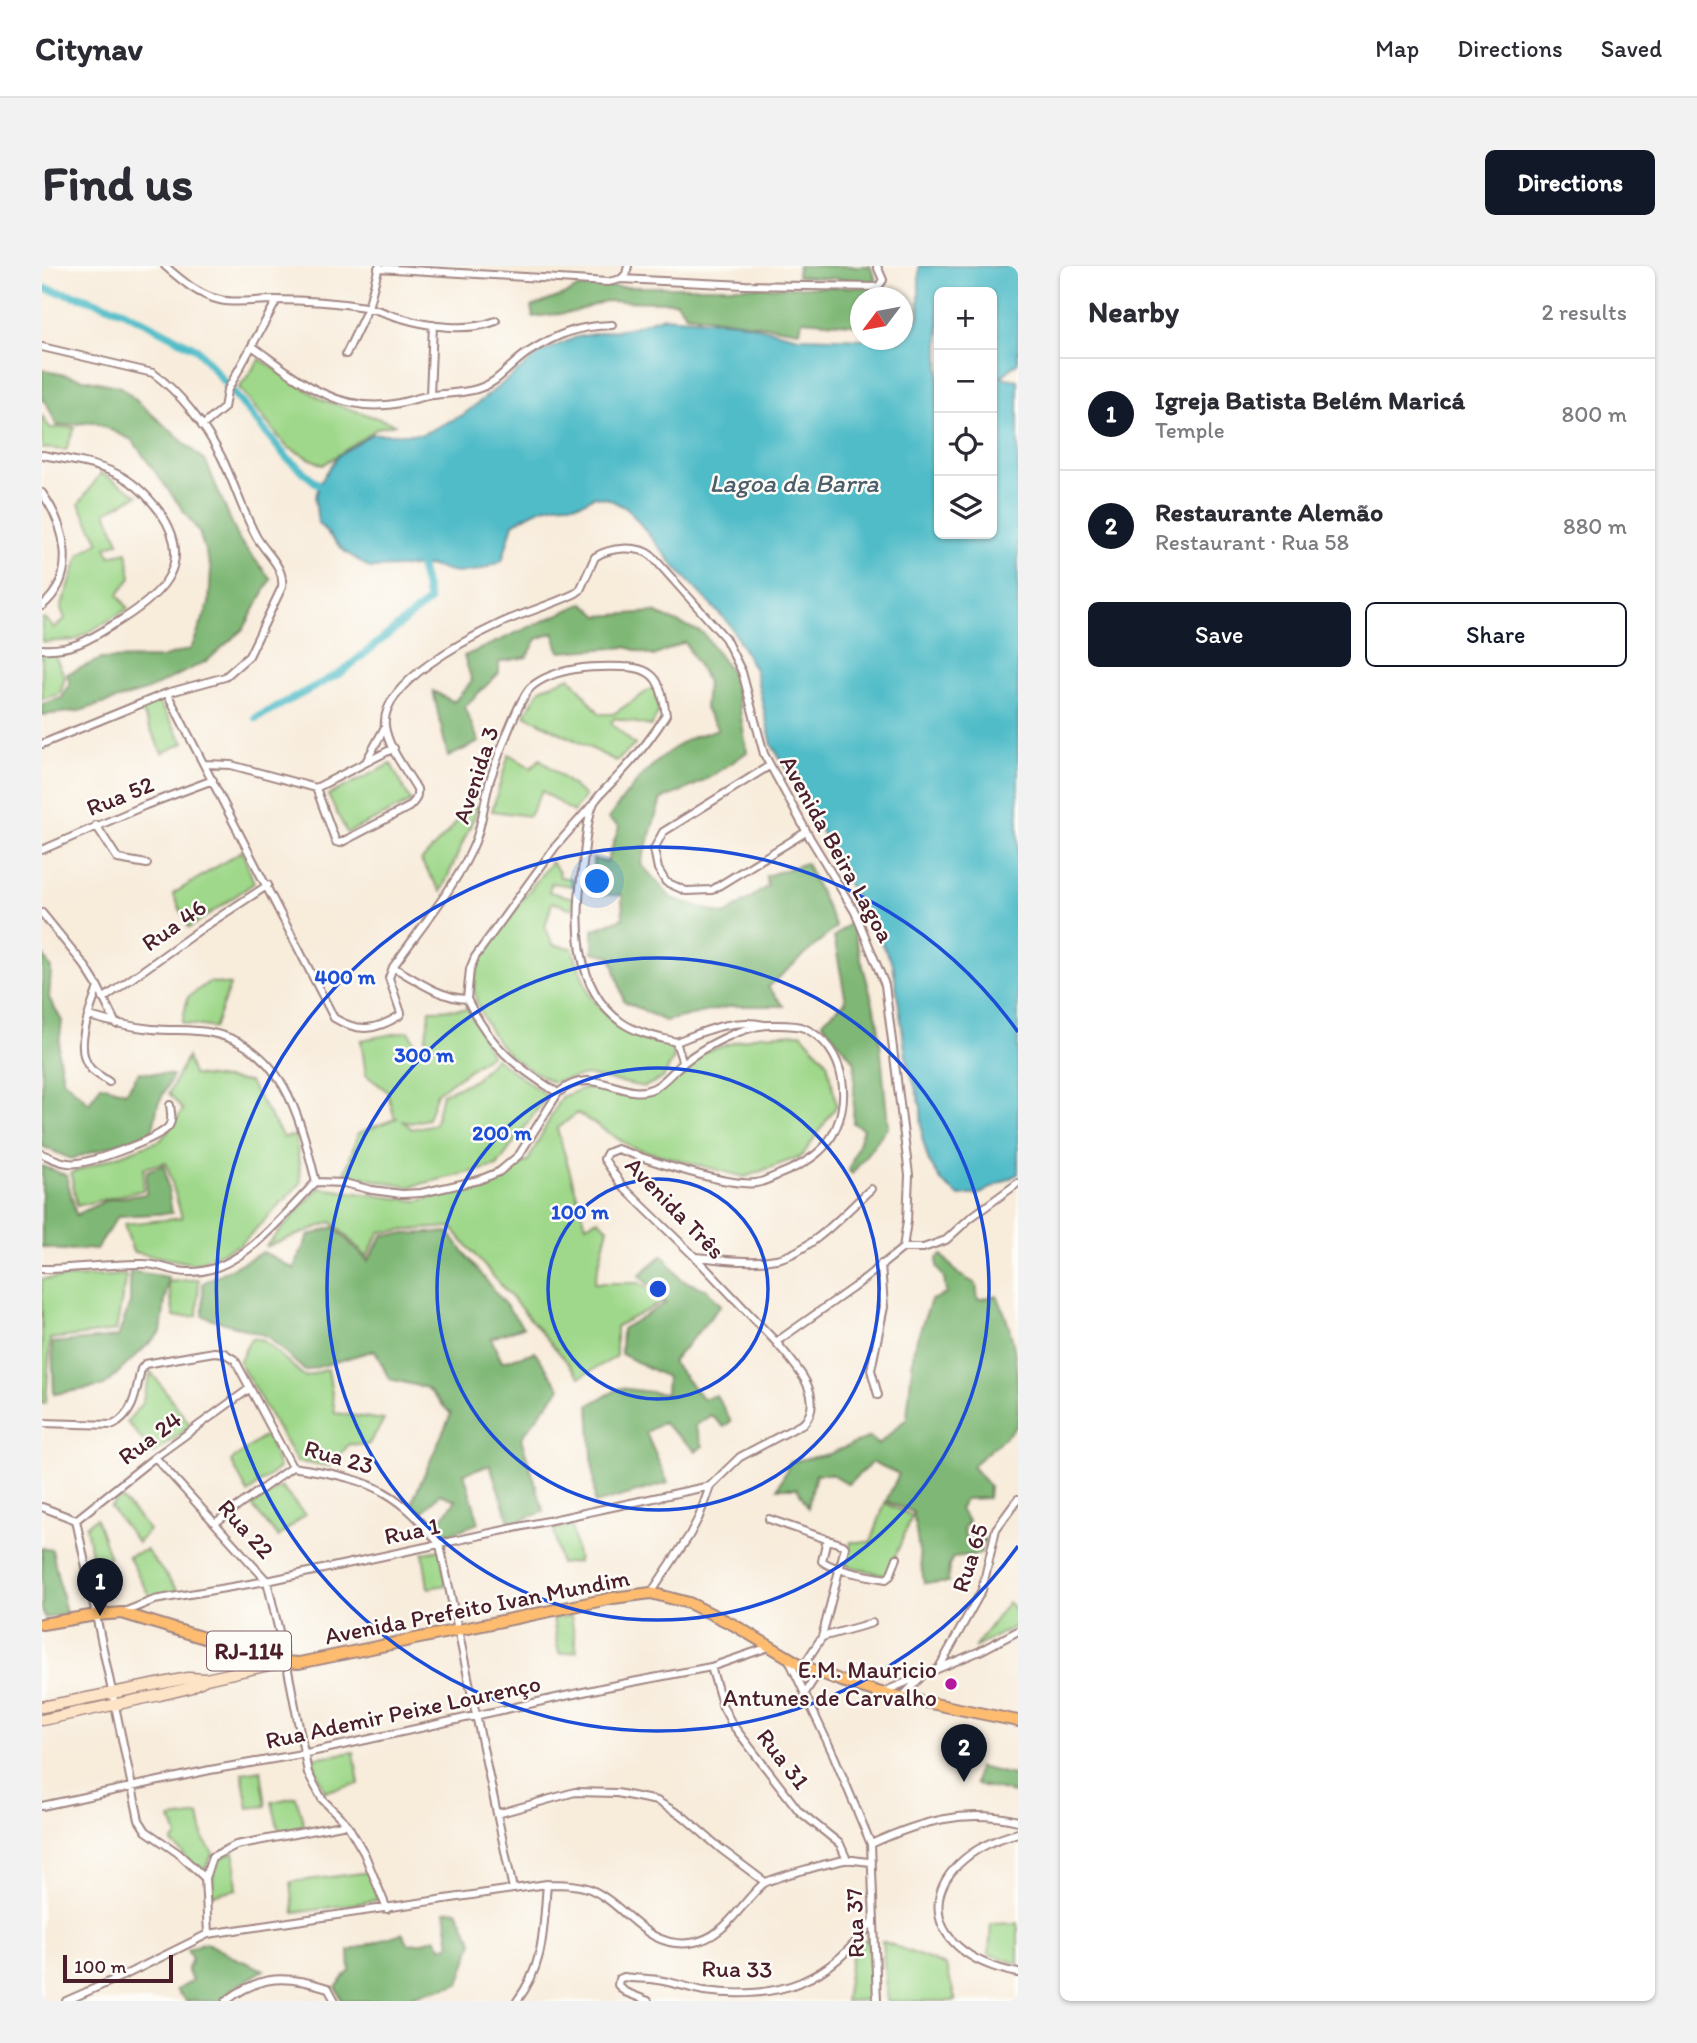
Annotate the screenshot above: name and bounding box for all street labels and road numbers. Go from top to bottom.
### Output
street label: Avenida 3 [446,723,505,827]
street label: Avenida Beira Lagoa [774,750,901,948]
street label: Rua 52 [82,769,158,822]
street label: Rua 46 [136,892,212,957]
street label: Avenida Três [619,1151,731,1265]
street label: Rua 24 [112,1404,187,1471]
street label: Rua 23 [301,1433,377,1480]
street label: Rua 22 [212,1493,281,1565]
street label: Rua 1 [381,1510,442,1551]
street label: Rua 65 [945,1520,994,1596]
street label: Avenida Prefeito Ivan Mundim [322,1563,632,1650]
road number: RJ-114 [207,1632,291,1670]
street label: Rua Ademir Peixe Lourenço [263,1668,543,1755]
street label: Rua 31 [751,1722,816,1795]
street label: Rua 37 [839,1887,870,1958]
street label: Rua 33 [701,1953,773,1984]

